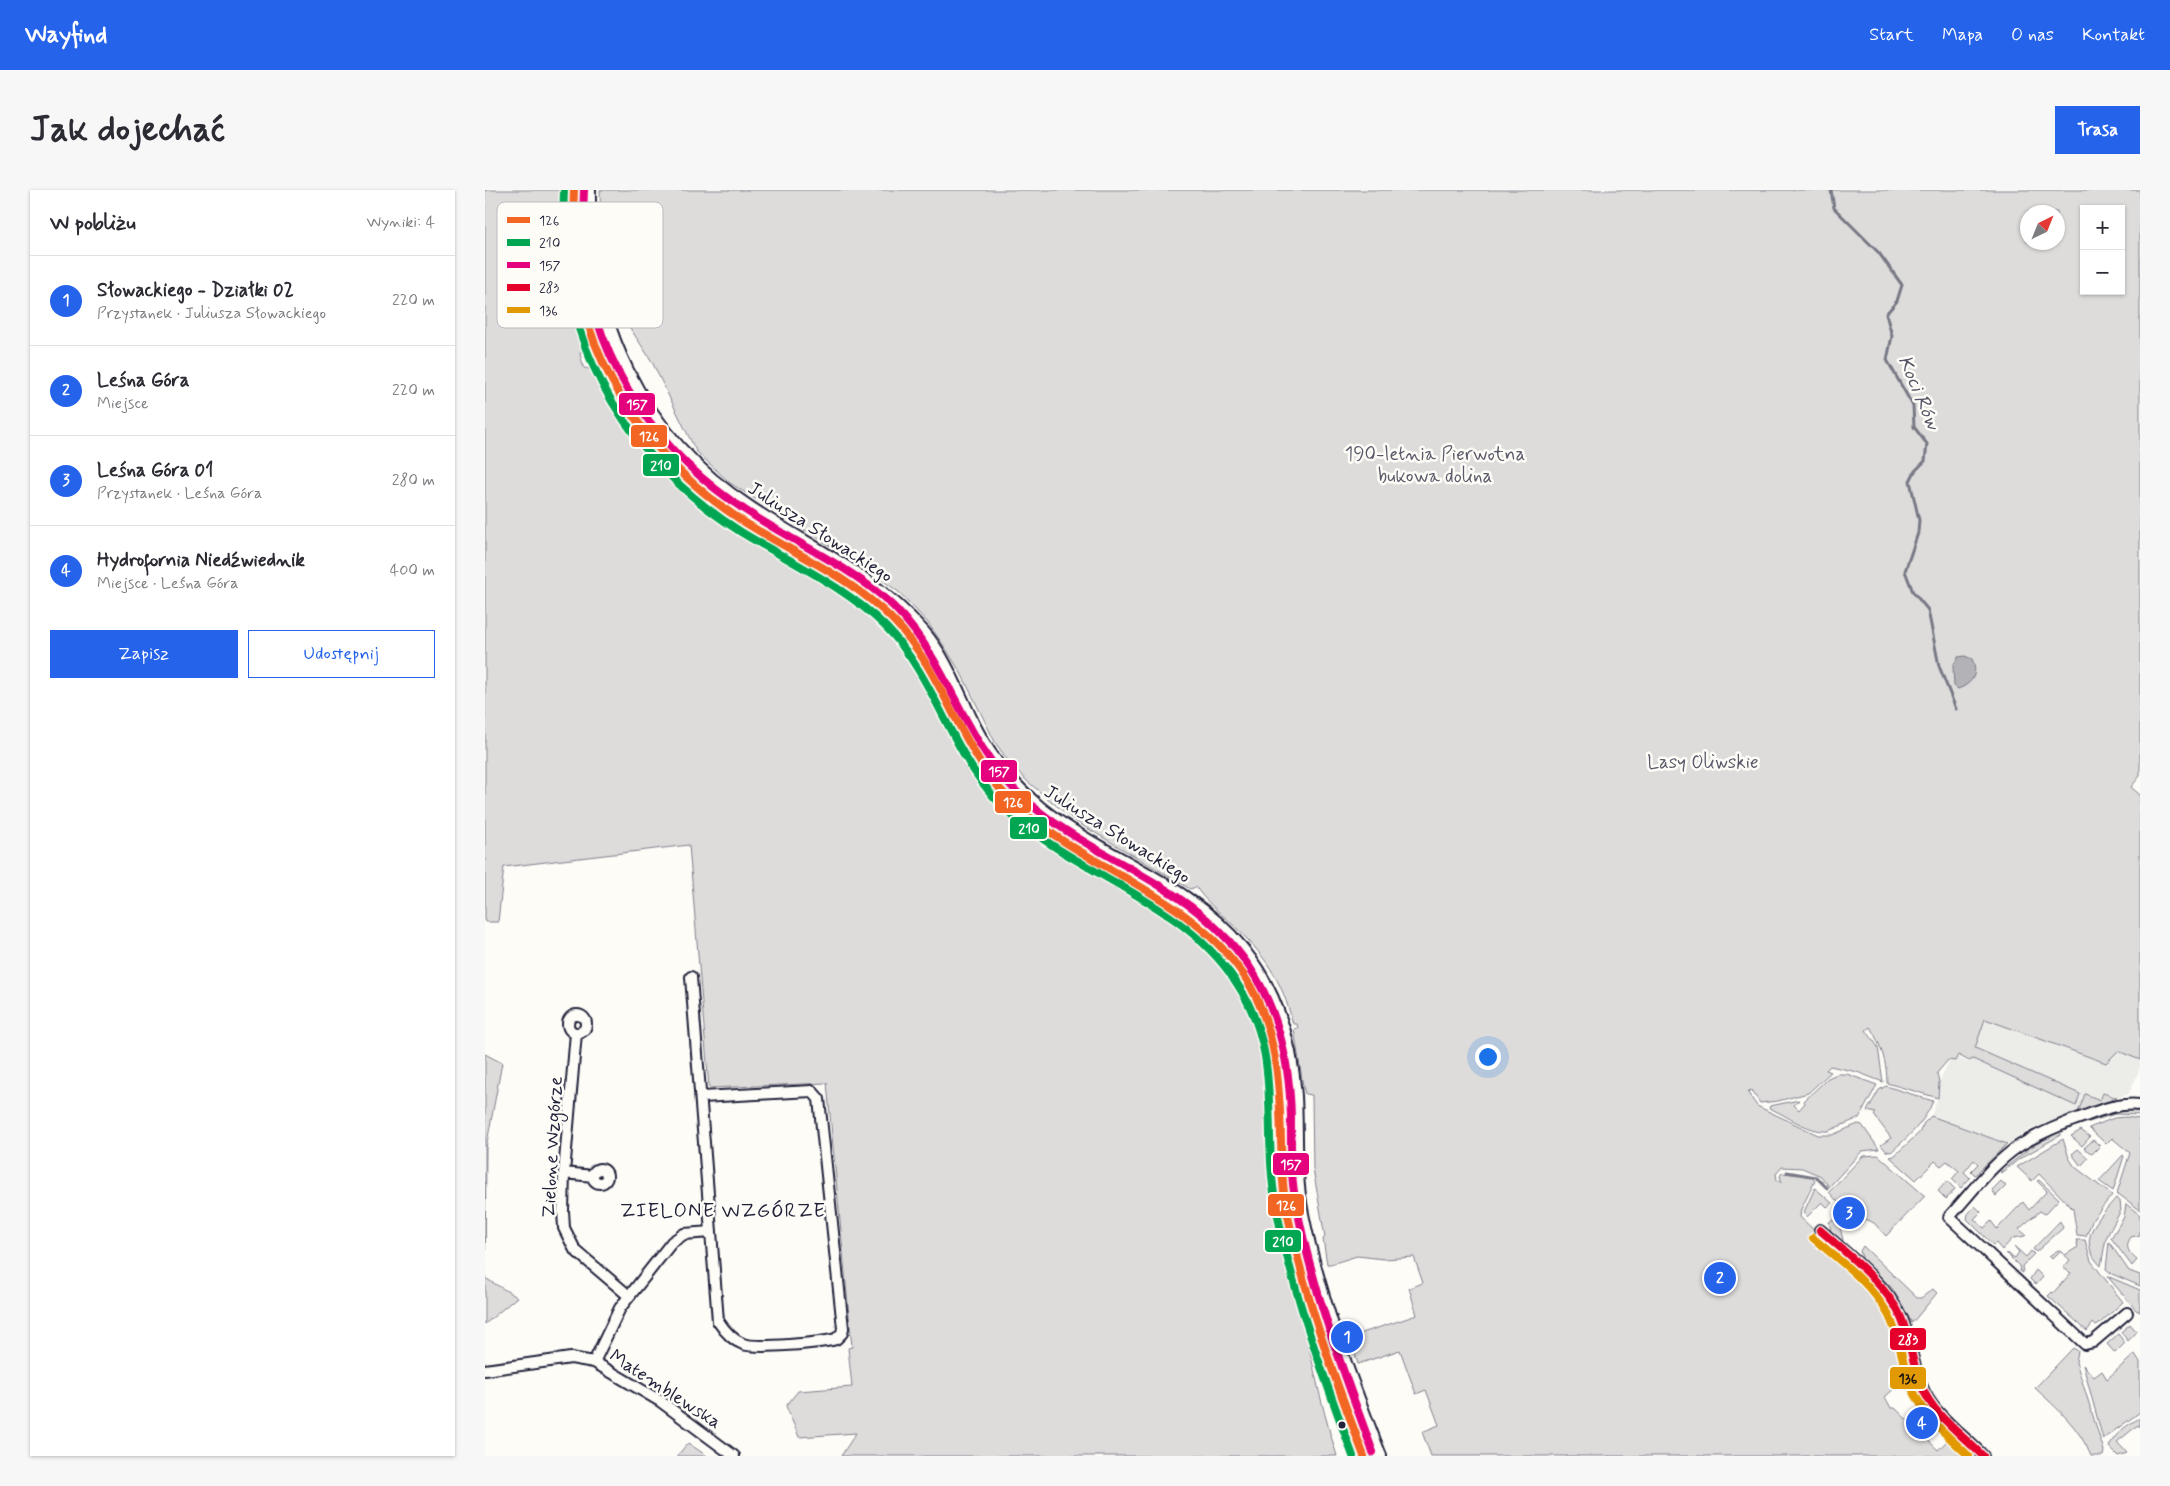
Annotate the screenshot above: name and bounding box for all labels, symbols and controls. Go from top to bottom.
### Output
text: Wayfind [25,20,107,51]
text: Start [1869,23,1914,47]
text: Mapa [1942,23,1983,47]
text: O nas [2011,23,2054,47]
text: Kontakt [2082,23,2145,47]
button: Trasa [2055,106,2140,154]
text: Jak dojechać [30,107,225,153]
legend [497,202,663,328]
north arrow [2020,205,2065,250]
map controls [2080,205,2125,295]
button: + [2080,205,2125,250]
text: W pobliżu [50,209,136,237]
text: Wyniki: 4 [366,212,435,233]
text: 126 [539,212,559,230]
text: 210 [539,234,560,252]
button: − [2080,250,2125,295]
text: 157 [539,257,561,275]
text: Słowackiego - Działki 02 [97,278,294,303]
text: 283 [539,279,560,297]
text: 1 [62,290,70,311]
text: 220 m [392,290,435,311]
text: 136 [539,302,558,320]
text: Przystanek · Juliusza Słowackiego [97,303,326,324]
water label: Koci Rów [1891,351,1947,435]
text: Leśna Góra [97,368,189,393]
text: 2 [62,380,70,401]
text: 220 m [392,380,435,401]
line badge: 157 [618,392,656,416]
text: Miejsce [97,393,148,414]
text: 157 [626,396,648,414]
line badge: 126 [630,424,668,448]
text: 126 [639,428,660,446]
park label: 190-letnia Pierwotna bukowa dolina [1345,442,1525,489]
line badge: 210 [642,453,680,477]
text: 210 [650,457,672,475]
text: Leśna Góra 01 [97,458,213,483]
text: 3 [62,470,70,491]
text: 280 m [392,470,435,491]
street label: Juliusza Słowackiego [742,476,898,589]
text: Przystanek · Leśna Góra [97,483,262,504]
text: Hydrofornia Niedźwiednik [97,548,305,573]
text: 4 [61,560,71,581]
text: 400 m [390,560,435,581]
text: Miejsce · Leśna Góra [97,573,239,594]
button: Zapisz [50,630,238,678]
button: Udostępnij [248,630,435,678]
park label: Lasy Oliwskie [1647,750,1759,775]
line badge: 157 [980,759,1018,783]
text: 157 [988,763,1010,781]
street label: Juliusza Słowackiego [1039,779,1195,890]
line badge: 126 [994,790,1032,814]
text: 126 [1003,794,1024,812]
line badge: 210 [1009,816,1048,840]
text: 210 [1018,820,1040,838]
your location [1475,1044,1501,1070]
street label: Zielone Wzgórze [536,1076,571,1219]
line badge: 157 [1272,1152,1310,1176]
text: 157 [1280,1156,1302,1174]
line badge: 126 [1267,1193,1305,1217]
pin: 3 [1833,1194,1865,1232]
text: 126 [1276,1197,1297,1215]
district label: ZIELONE WZGÓRZE [620,1198,826,1225]
line badge: 210 [1264,1229,1302,1253]
text: 210 [1272,1233,1294,1251]
pin: 2 [1704,1259,1736,1297]
pin: 1 [1331,1318,1363,1356]
line badge: 283 [1889,1327,1927,1351]
text: 283 [1898,1331,1918,1349]
street label: Matemblewska [604,1344,726,1435]
line badge: 136 [1889,1366,1927,1390]
text: 136 [1899,1370,1918,1388]
pin: 4 [1906,1404,1938,1442]
unlabelled marker [1337,1420,1347,1430]

